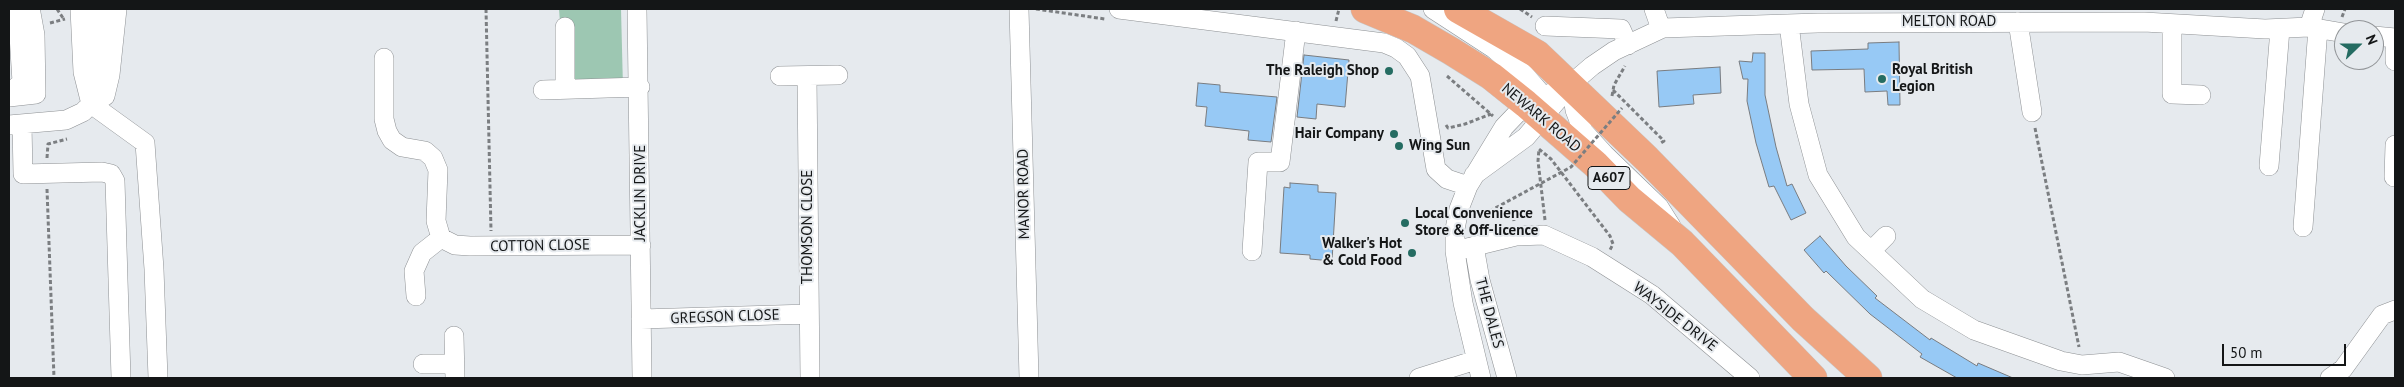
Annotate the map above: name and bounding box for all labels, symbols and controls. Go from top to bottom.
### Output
street label: MELTON ROAD [1902,13,1996,31]
north arrow [2334,20,2384,70]
text: N [2362,32,2382,47]
place label: Royal British Legion [1892,61,1973,96]
place label: The Raleigh Shop [1266,62,1379,80]
marker: The Raleigh Shop [1383,65,1395,77]
marker: Royal British Legion [1876,73,1888,85]
street label: NEWARK ROAD [1498,80,1584,156]
place label: Hair Company [1295,125,1384,143]
marker: Hair Company [1388,128,1400,140]
place label: Wing Sun [1409,137,1470,155]
marker: Wing Sun [1393,140,1405,152]
street label: JACKLIN DRIVE [632,145,650,241]
street label: MANOR ROAD [1014,149,1034,239]
road number: A607 [1588,167,1630,190]
street label: THOMSON CLOSE [799,170,817,284]
place label: Local Convenience Store & Off-licence [1415,205,1538,240]
marker: Local Convenience Store & Off-licence [1399,217,1411,229]
place label: Walker's Hot & Cold Food [1322,235,1402,270]
street label: COTTON CLOSE [490,236,590,256]
marker: Walker's Hot & Cold Food [1406,247,1418,259]
street label: THE DALES [1471,276,1507,350]
street label: WAYSIDE DRIVE [1629,279,1721,355]
street label: GREGSON CLOSE [670,306,780,328]
scale bar [2224,334,2348,366]
text: 50 m [2230,343,2263,362]

